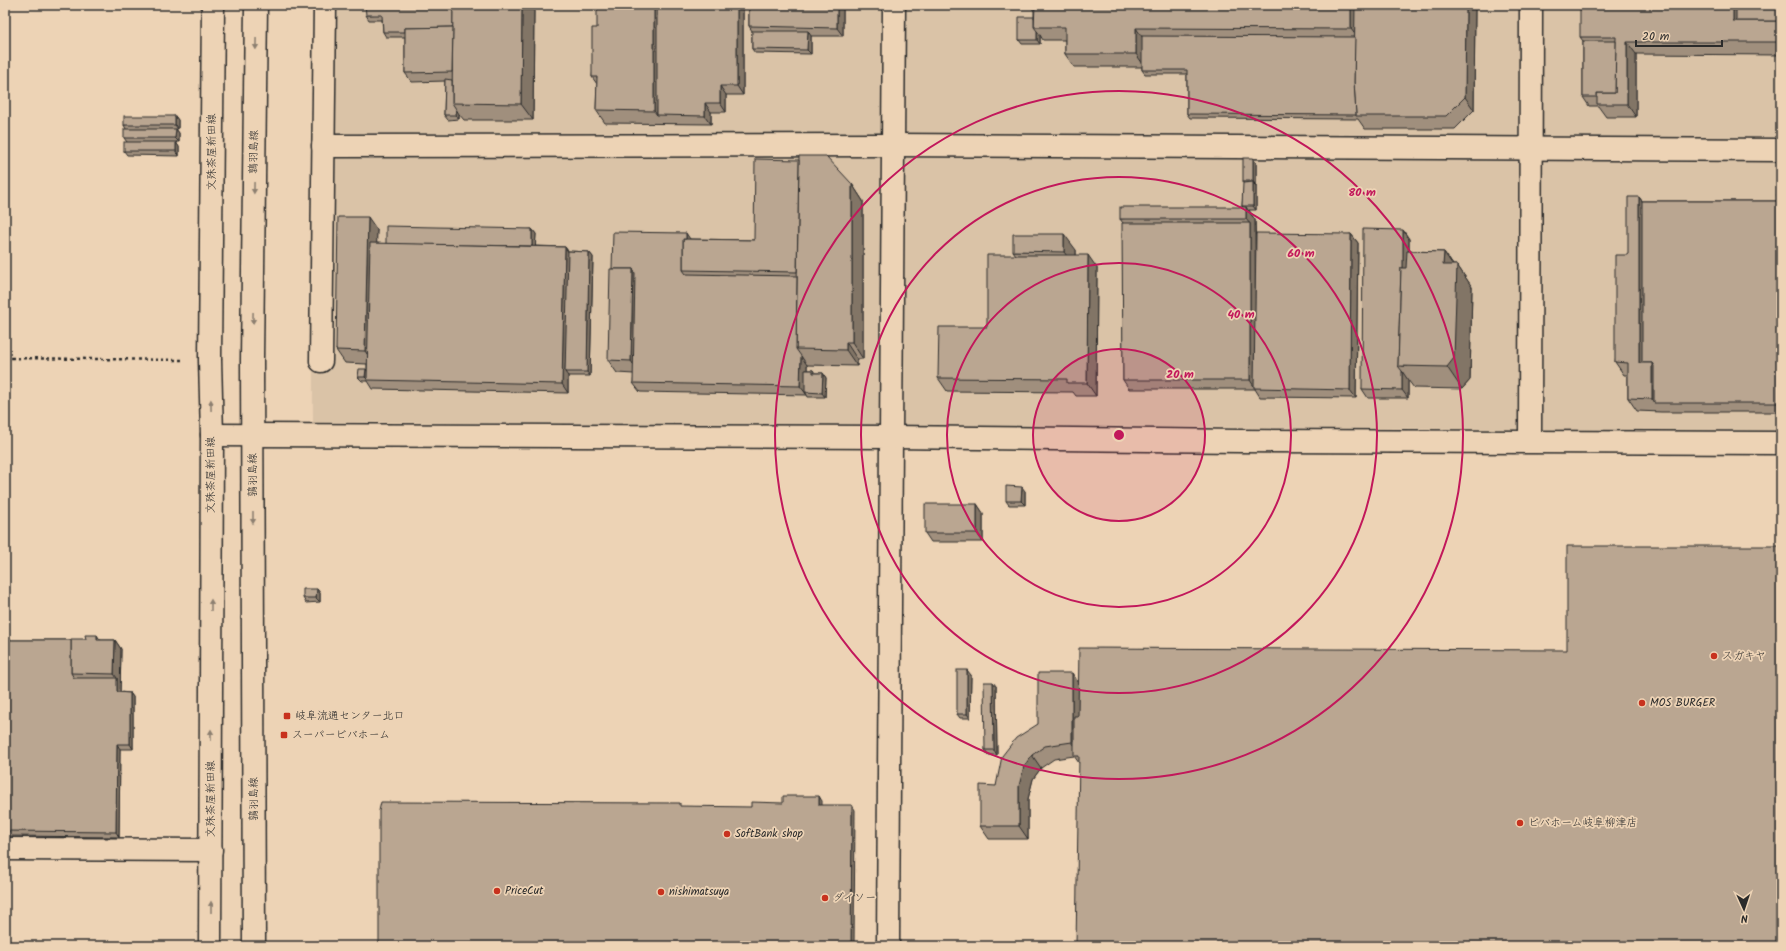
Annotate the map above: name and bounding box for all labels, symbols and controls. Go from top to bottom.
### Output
scale bar [1636,22,1722,48]
text: 20 m [1642,27,1670,46]
one-way arrow [253,38,259,51]
street label: 文殊茶屋新田線 [203,114,221,191]
street label: 鶉羽島線 [245,130,263,174]
one-way arrow [251,182,257,195]
text: 80 m [1348,183,1376,202]
text: 60 m [1287,244,1315,263]
text: 40 m [1227,305,1255,324]
one-way arrow [250,312,256,325]
text: 20 m [1166,365,1194,384]
one-way arrow [208,398,214,411]
centre of rings [1112,428,1126,442]
street label: 文殊茶屋新田線 [202,437,220,514]
street label: 鶉羽島線 [244,453,262,497]
one-way arrow [250,512,256,525]
one-way arrow [208,598,214,611]
place label: スガキヤ [1722,647,1766,665]
marker: スガキヤ [1709,651,1719,661]
place label: MOS BURGER [1650,694,1716,712]
marker: MOS BURGER [1637,698,1647,708]
place label: 岐阜流通センター北口 [295,707,405,725]
marker: 岐阜流通センター北口 [282,711,292,721]
place label: スーパービバホーム [292,726,390,744]
one-way arrow [208,728,214,741]
marker: スーパービバホーム [279,730,289,740]
street label: 文殊茶屋新田線 [202,761,220,838]
street label: 鶉羽島線 [245,777,263,821]
place label: ビバホーム岐阜柳津店 [1528,814,1638,832]
marker: ビバホーム岐阜柳津店 [1515,818,1525,828]
place label: SoftBank shop [735,825,803,843]
marker: SoftBank shop [722,829,732,839]
place label: PriceCut [505,882,544,900]
place label: nishimatsuya [669,883,729,901]
marker: PriceCut [492,886,502,896]
marker: nishimatsuya [656,887,666,897]
place label: ダイソー [833,889,876,907]
north arrow [1724,889,1764,929]
marker: ダイソー [820,893,830,903]
one-way arrow [208,900,214,913]
text: N [1740,909,1748,927]

